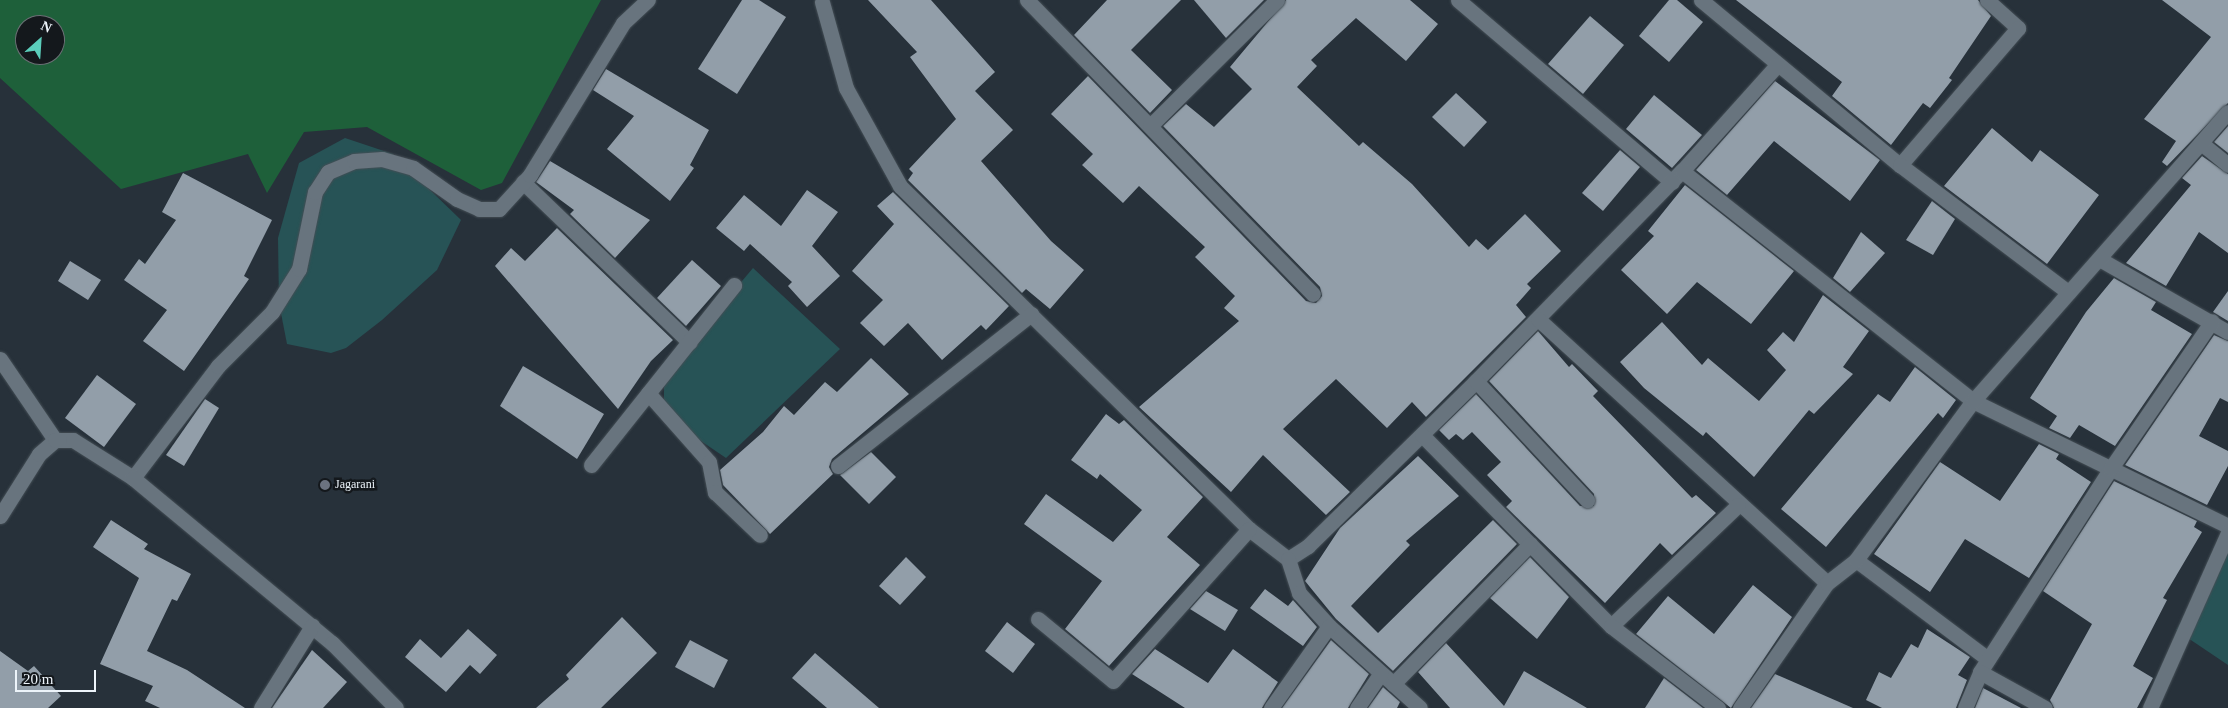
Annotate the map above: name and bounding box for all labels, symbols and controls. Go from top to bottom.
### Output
north arrow [15,15,65,65]
text: N [39,18,54,36]
place label: Jagarani [335,478,375,492]
marker: Jagarani [319,479,331,491]
scale bar [18,660,99,692]
text: 20 m [23,671,53,687]

